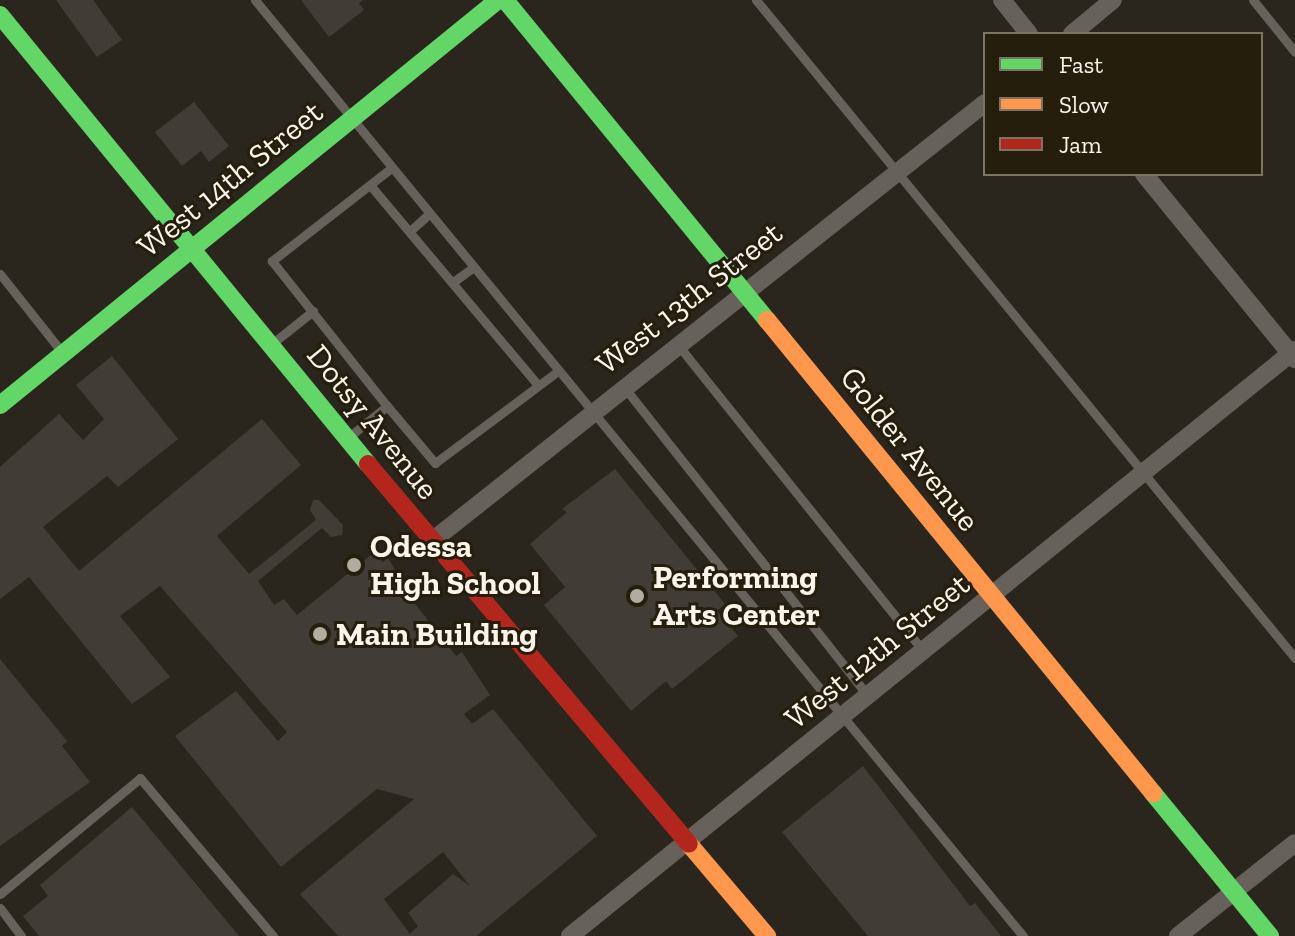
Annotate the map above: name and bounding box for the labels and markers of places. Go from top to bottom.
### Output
place label: Odessa High School [370,528,541,603]
marker: Odessa High School [345,556,363,574]
place label: Performing Arts Center [653,559,820,634]
marker: Performing Arts Center [628,587,646,605]
place label: Main Building [336,615,538,653]
marker: Main Building [311,625,329,643]

